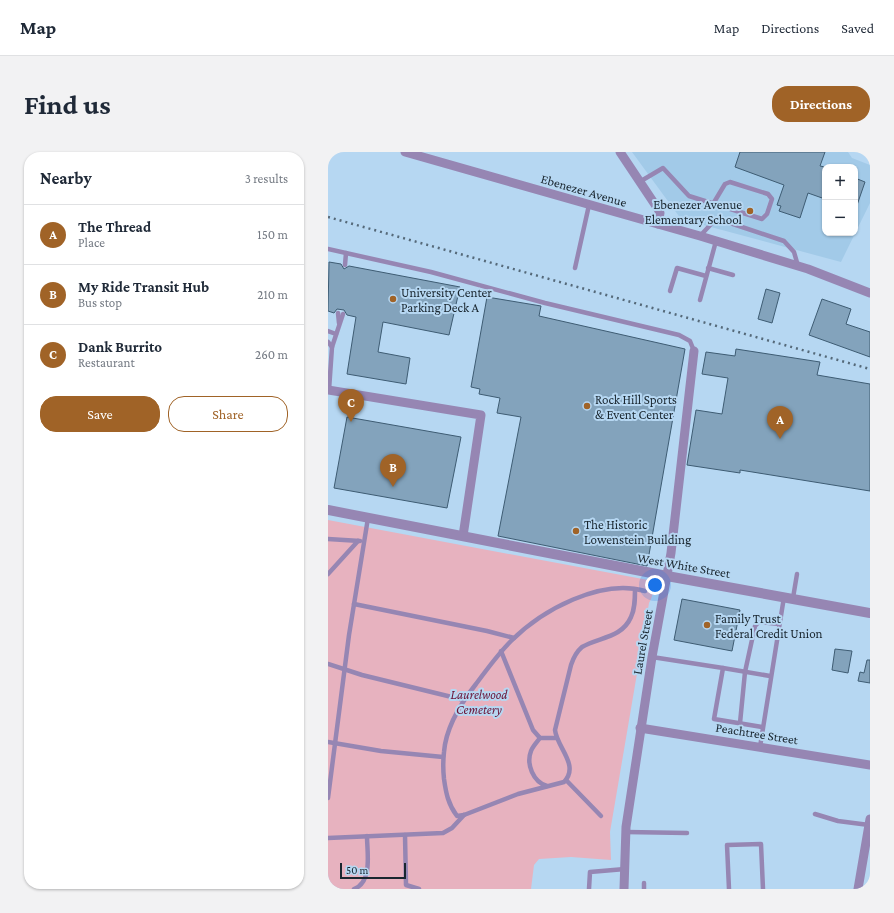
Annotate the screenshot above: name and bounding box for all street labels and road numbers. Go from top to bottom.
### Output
street label: Ebenezer Avenue [539,171,629,210]
street label: West White Street [636,550,732,581]
street label: Laurel Street [629,608,656,676]
street label: Peachtree Street [715,720,800,748]

